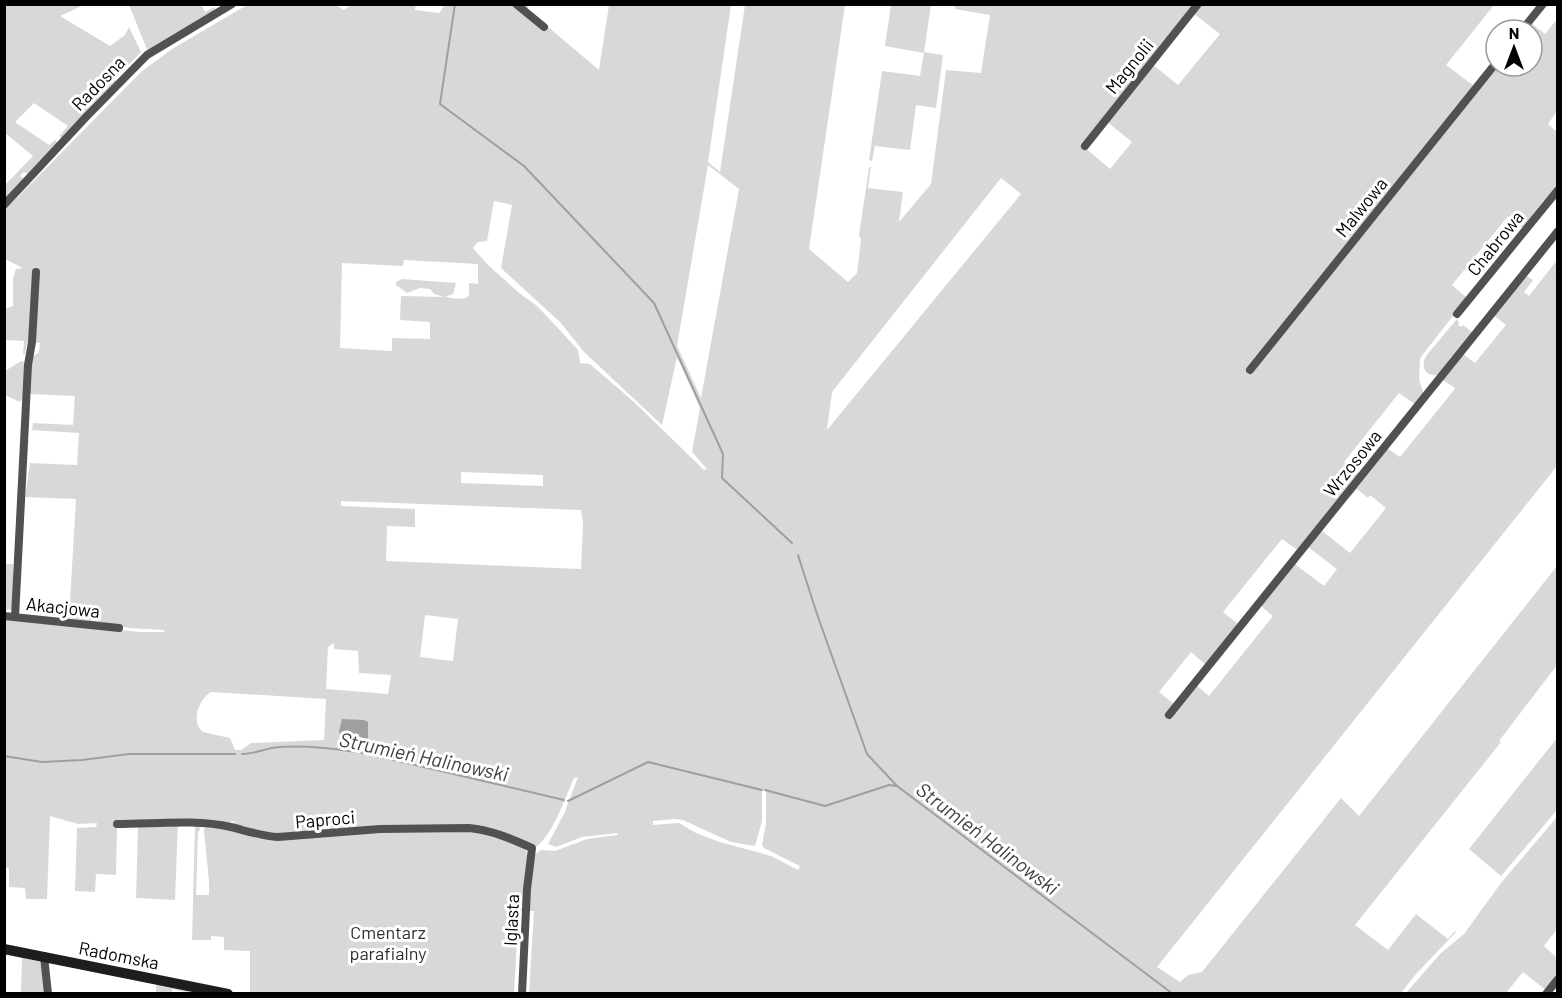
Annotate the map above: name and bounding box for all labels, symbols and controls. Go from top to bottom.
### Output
north arrow [1484,18,1544,78]
text: N [1509,23,1519,42]
street label: Magnolii [1100,34,1158,98]
street label: Radosna [67,51,129,115]
street label: Malwowa [1330,173,1392,241]
street label: Chabrowa [1462,206,1528,280]
street label: Wrzosowa [1318,425,1386,501]
street label: Akacjowa [25,592,101,622]
water label: Strumień Halinowski [337,726,511,786]
water label: Strumień Halinowski [912,777,1064,899]
street label: Paproci [294,805,356,833]
street label: Iglasta [499,893,523,947]
park label: Cmentarz parafialny [349,921,427,964]
street label: Radomska [77,936,161,974]

